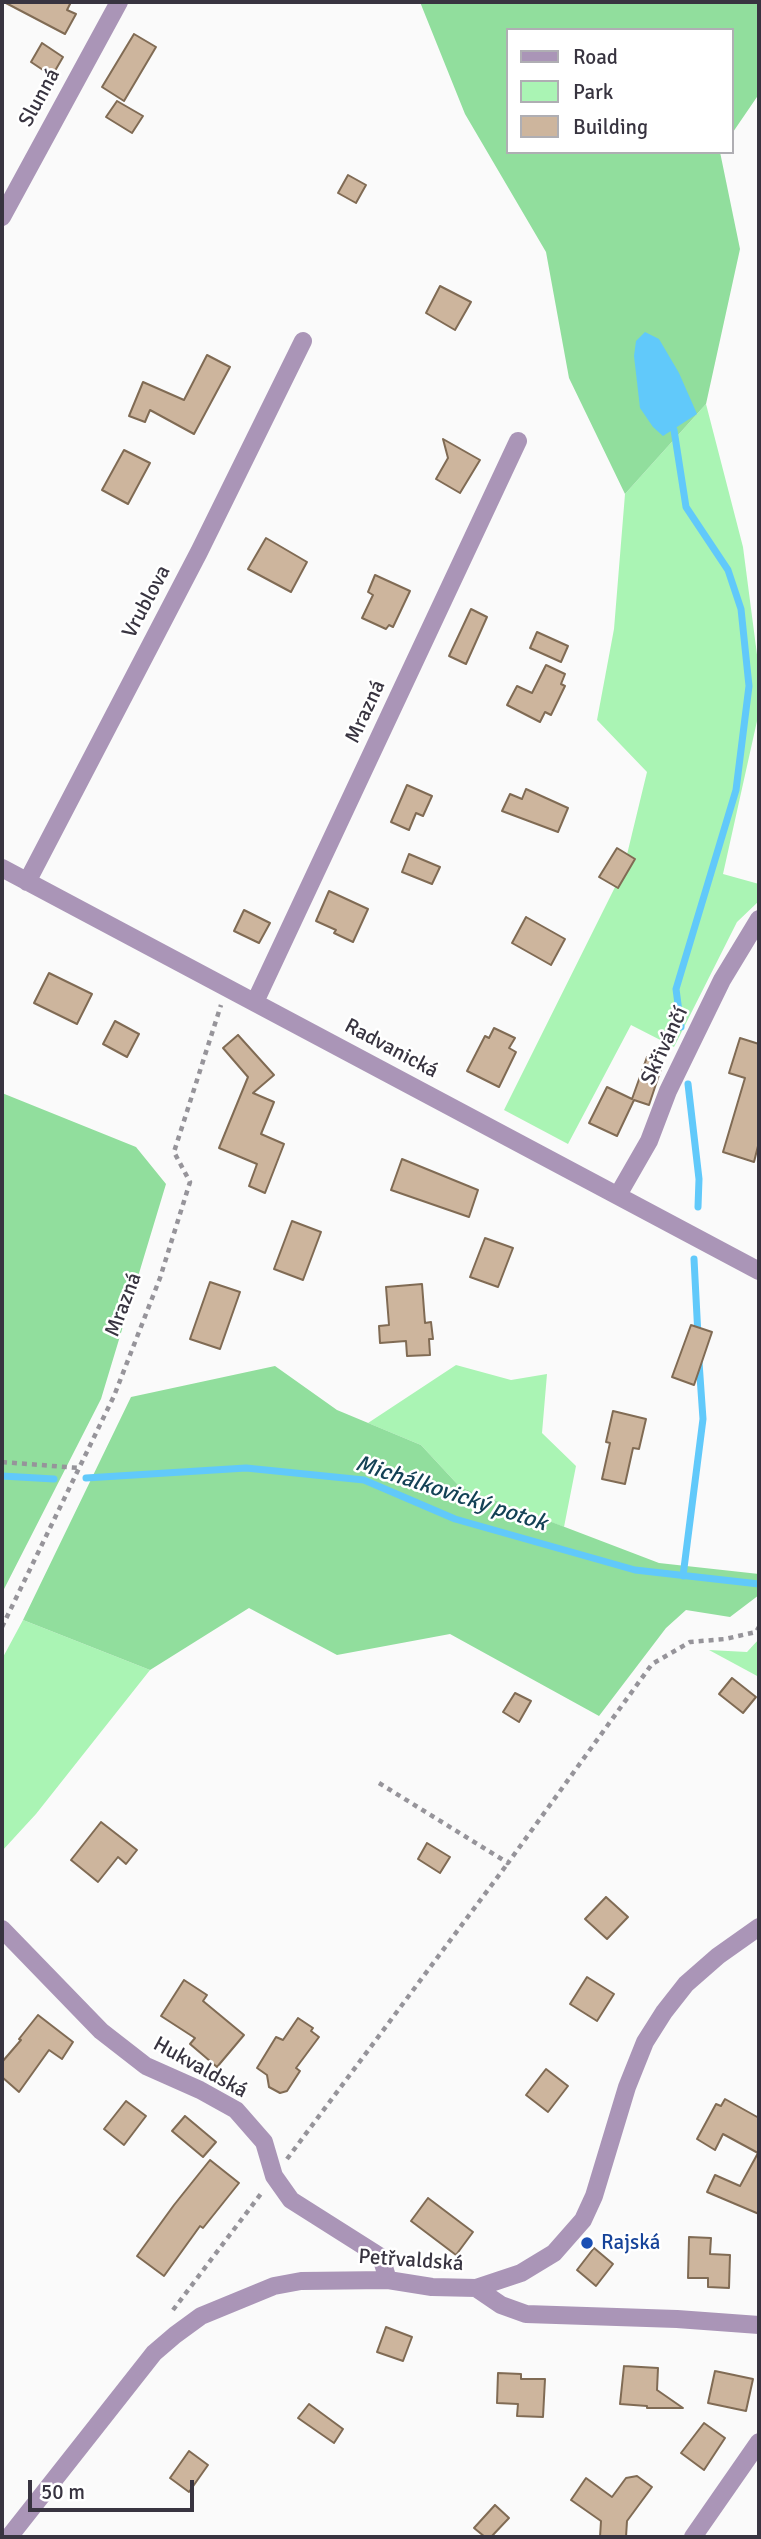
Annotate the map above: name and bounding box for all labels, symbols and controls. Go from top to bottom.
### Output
legend [505,28,733,154]
text: Road [573,44,618,70]
street label: Slunná [14,64,66,132]
text: Park [573,79,613,105]
text: Building [573,114,648,140]
street label: Vrublova [117,561,177,643]
street label: Mrazná [340,676,392,748]
street label: Skřivánčí [636,1003,694,1089]
street label: Radvanická [340,1014,442,1084]
street label: Mrazná [100,1269,148,1341]
water label: Michálkovický potok [352,1450,550,1538]
street label: Hukvaldská [148,2032,252,2104]
place label: Rajská [601,2230,660,2256]
marker: Rajská [579,2235,595,2251]
street label: Petřvaldská [358,2245,464,2277]
scale bar [32,2466,198,2510]
text: 50 m [41,2479,85,2505]

